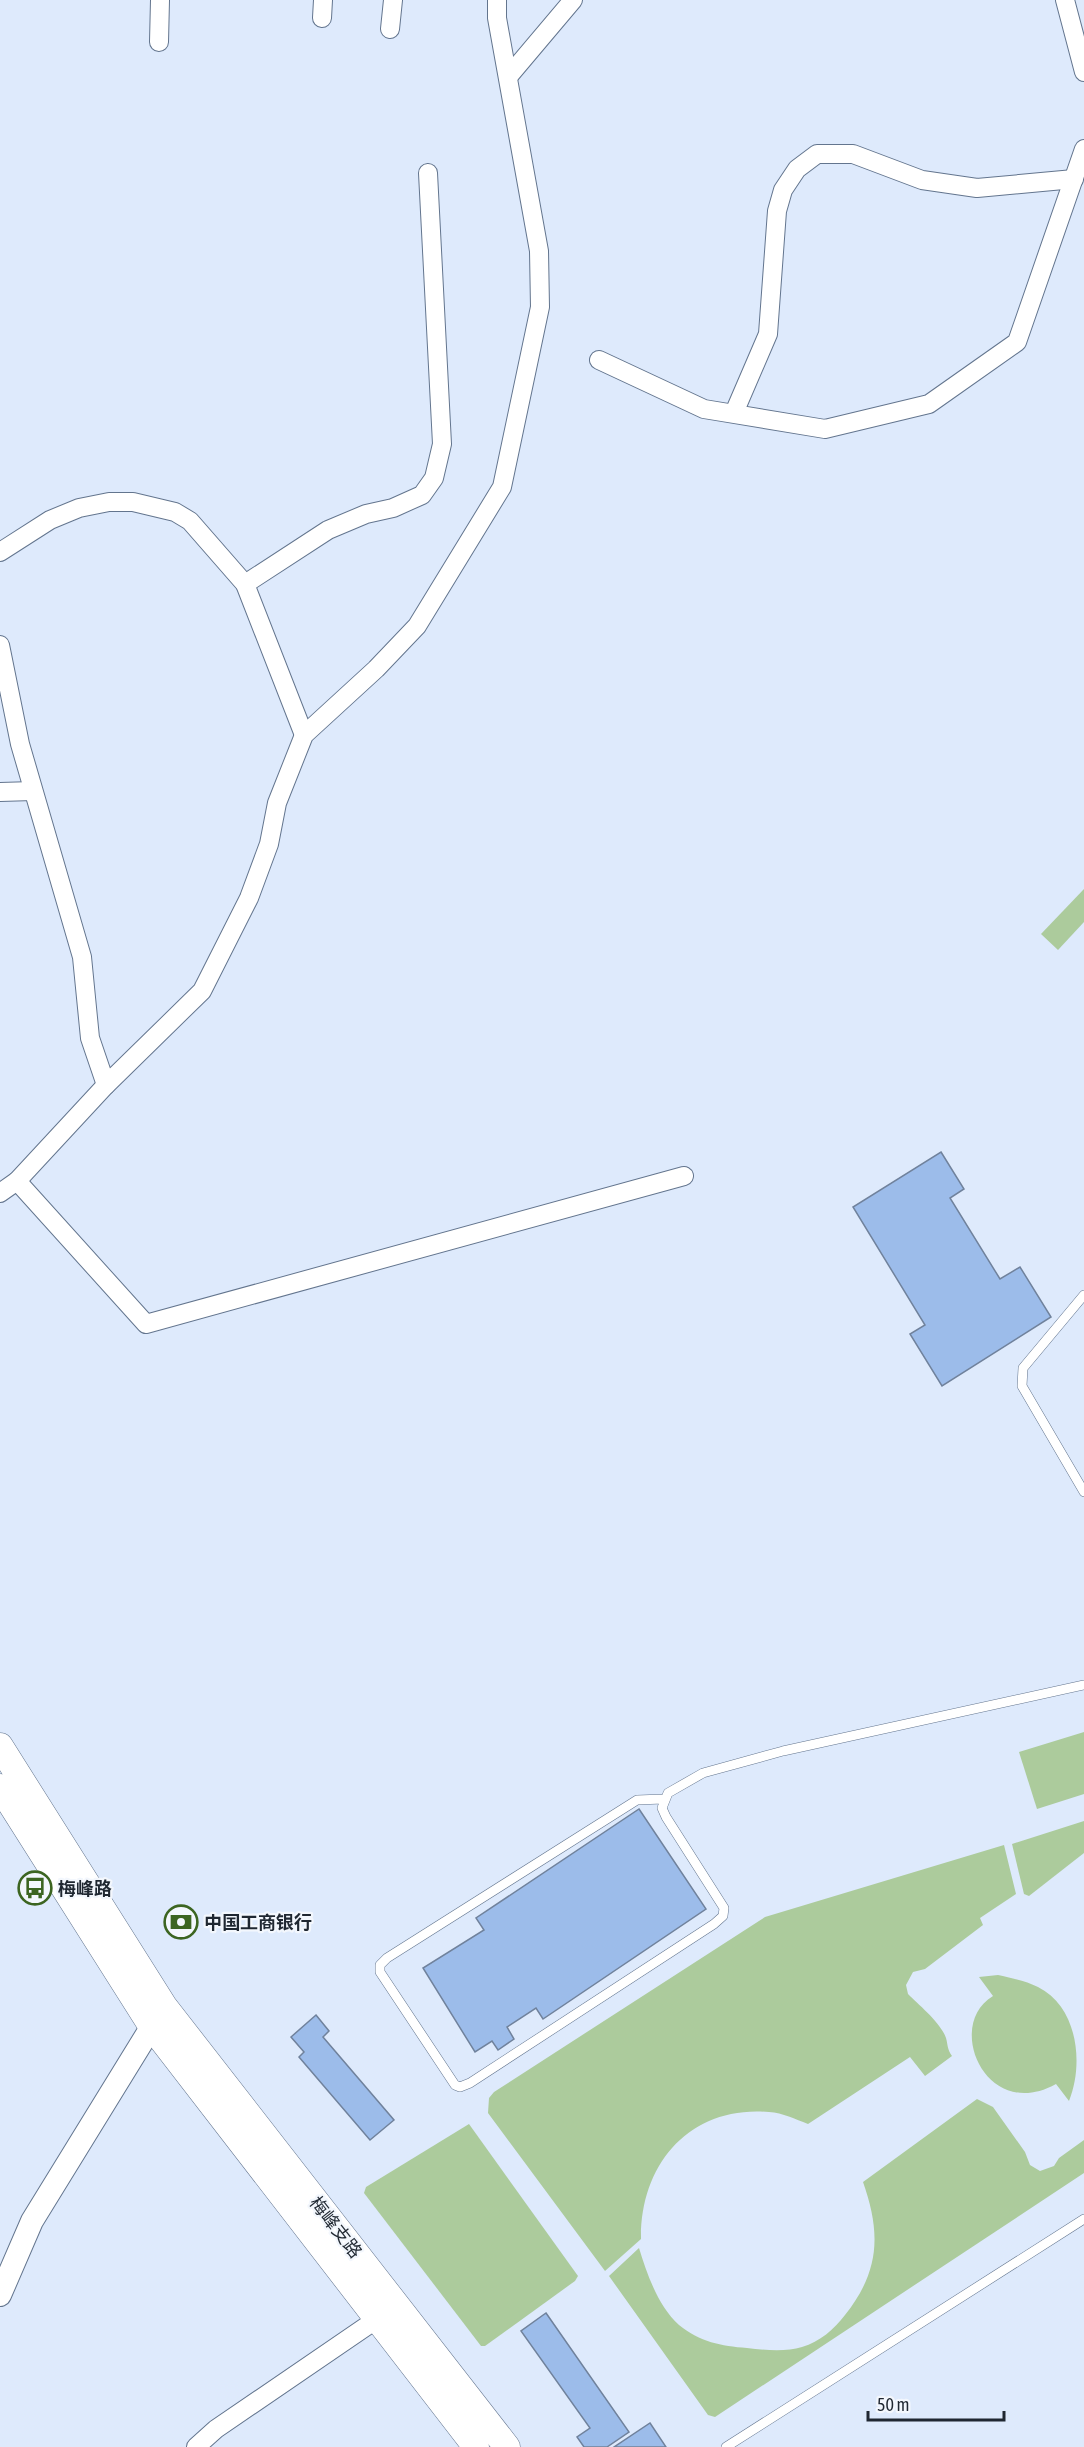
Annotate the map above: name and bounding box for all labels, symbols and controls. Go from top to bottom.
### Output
bus stop icon: 梅峰路 [17,1870,53,1906]
place label: 梅峰路 [58,1878,112,1899]
bank icon: 中国工商银行 [163,1904,199,1940]
place label: 中国工商银行 [204,1912,312,1933]
street label: 梅峰支路 [306,2192,366,2262]
scale bar [868,2384,1004,2422]
text: 50 m [877,2394,909,2415]

